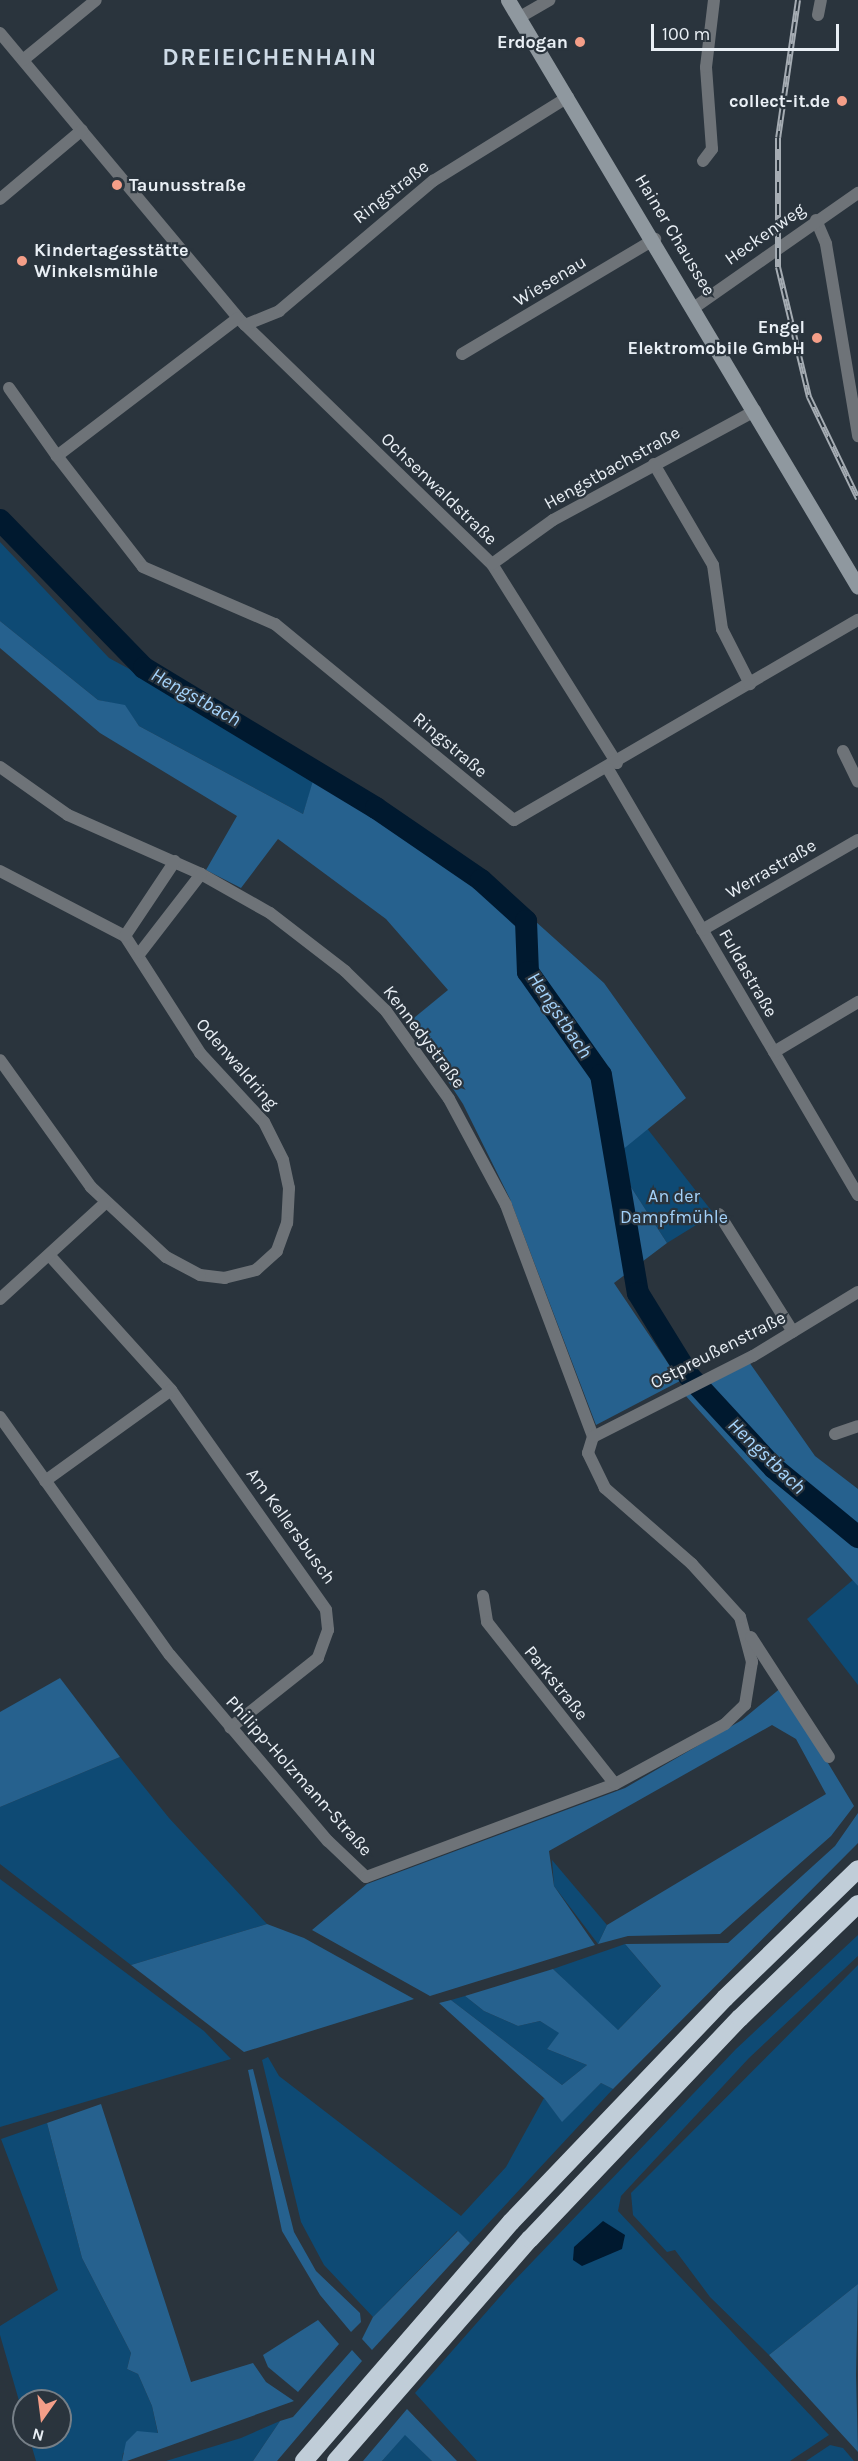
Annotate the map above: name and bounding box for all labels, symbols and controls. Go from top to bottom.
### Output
scale bar [654,12,842,50]
text: 100 m [662,23,710,45]
place label: Erdogan [497,31,568,53]
marker: Erdogan [573,35,587,49]
district label: DREIEICHENHAIN [162,44,378,72]
place label: collect-it.de [729,90,830,112]
marker: collect-it.de [835,94,849,108]
street label: Ringstraße [349,156,433,228]
street label: Hainer Chaussee [630,170,720,300]
place label: Taunusstraße [129,174,246,196]
marker: Taunusstraße [110,178,124,192]
street label: Heckenweg [721,198,809,270]
place label: Kindertagesstätte Winkelsmühle [34,240,189,282]
street label: Wiesenau [510,251,590,311]
marker: Kindertagesstätte Winkelsmühle [15,254,29,268]
place label: Engel Elektromobile GmbH [628,317,805,360]
marker: Engel Elektromobile GmbH [810,331,824,345]
street label: Hengstbachstraße [540,422,684,514]
street label: Ochsenwaldstraße [376,428,502,550]
water label: Hengstbach [147,662,245,732]
street label: Ringstraße [408,708,492,782]
street label: Werrastraße [722,834,820,904]
street label: Fuldastraße [714,925,782,1021]
water label: Hengstbach [522,967,598,1063]
street label: Kennedystraße [378,981,470,1093]
street label: Odenwaldring [191,1014,283,1114]
park label: An der Dampfmühle [620,1186,728,1228]
street label: Ostpreußenstraße [647,1307,789,1393]
water label: Hengstbach [723,1413,811,1499]
street label: Am Kellersbusch [242,1464,340,1588]
street label: Parkstraße [519,1641,593,1725]
street label: Philipp-Holzmann-Straße [221,1691,377,1861]
north arrow [12,2389,72,2449]
text: N [30,2424,46,2446]

